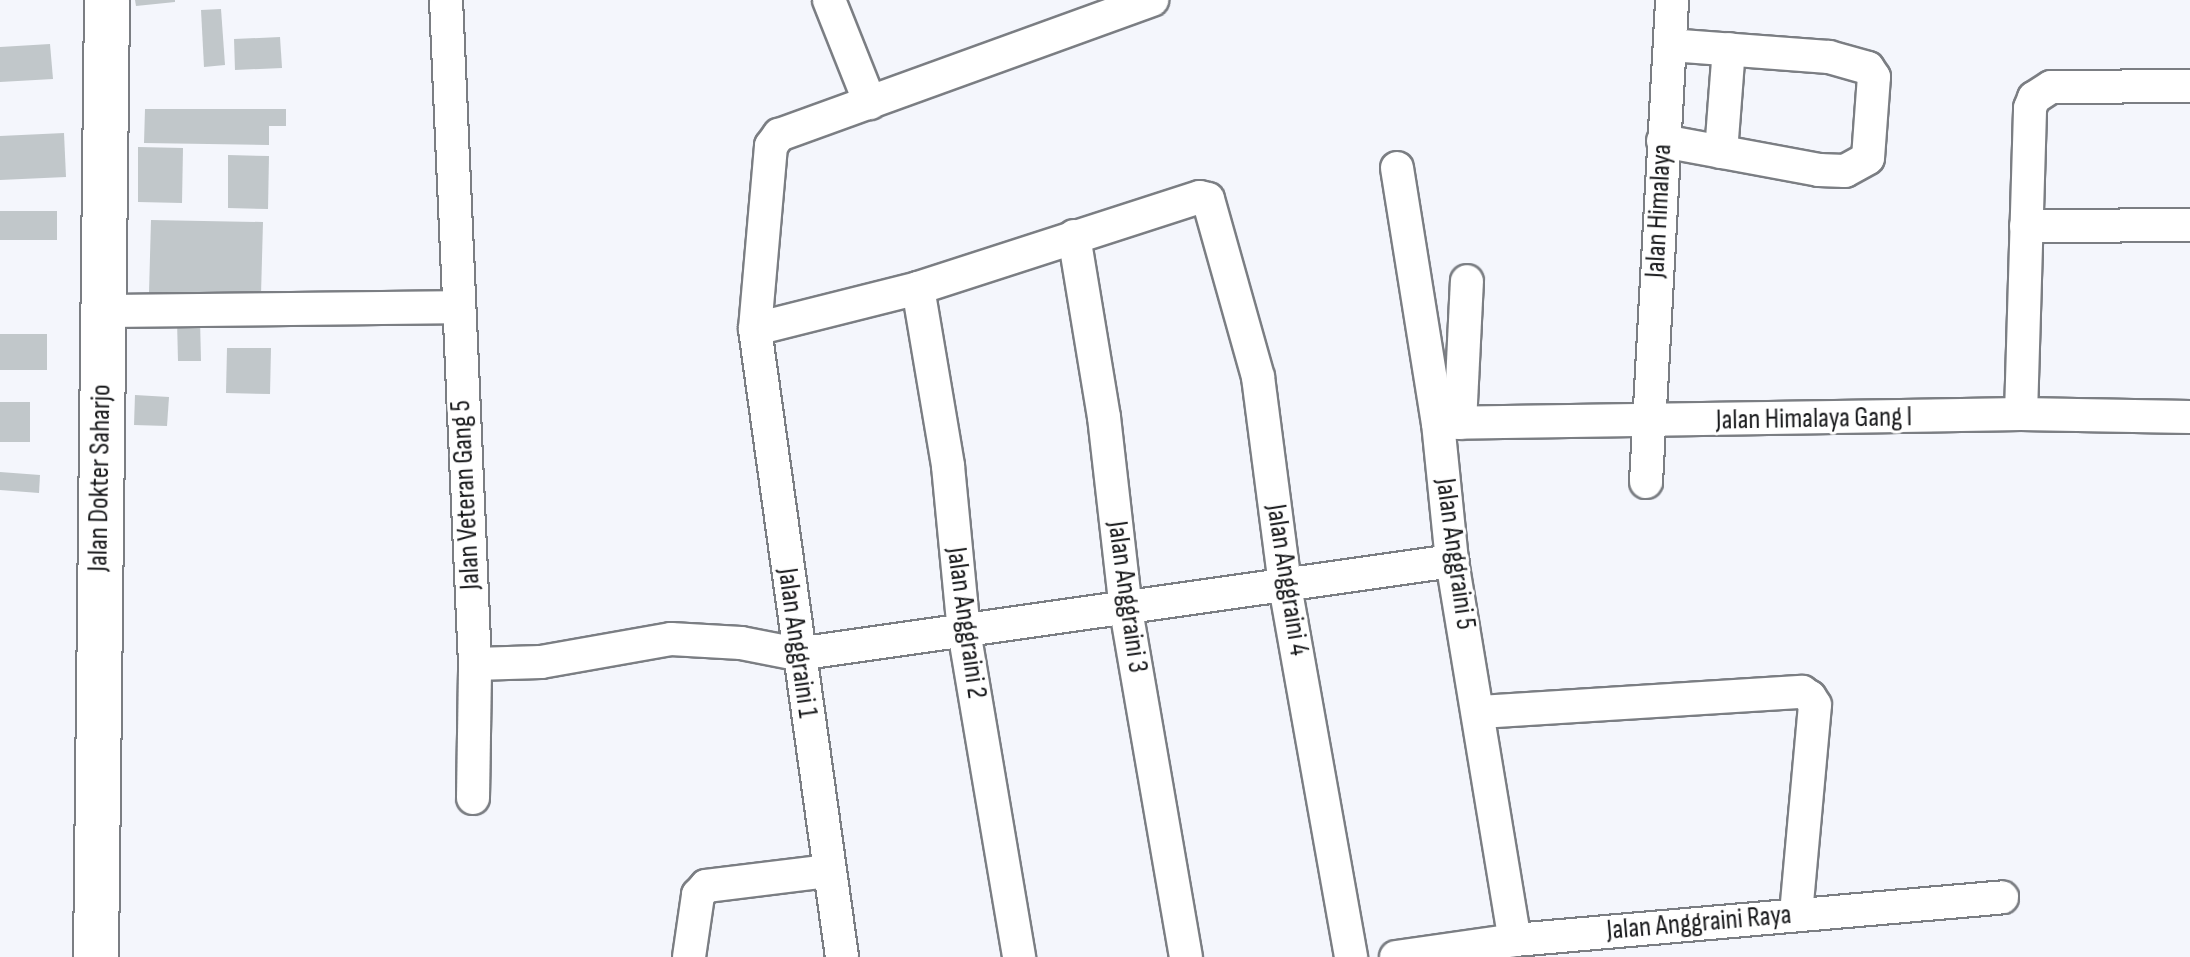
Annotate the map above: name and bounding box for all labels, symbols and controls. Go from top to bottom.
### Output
street label: Jalan Himalaya [1639,143,1679,279]
street label: Jalan Dokter Saharjo [82,384,118,572]
street label: Jalan Veteran Gang 5 [444,399,488,591]
street label: Jalan Himalaya Gang I [1716,400,1912,438]
street label: Jalan Anggraini 5 [1428,476,1482,632]
street label: Jalan Anggraini 4 [1258,502,1316,658]
street label: Jalan Anggraini 3 [1100,519,1154,675]
street label: Jalan Anggraini 2 [939,545,993,701]
street label: Jalan Anggraini 1 [770,566,824,720]
street label: Jalan Anggraini Raya [1605,898,1793,948]

